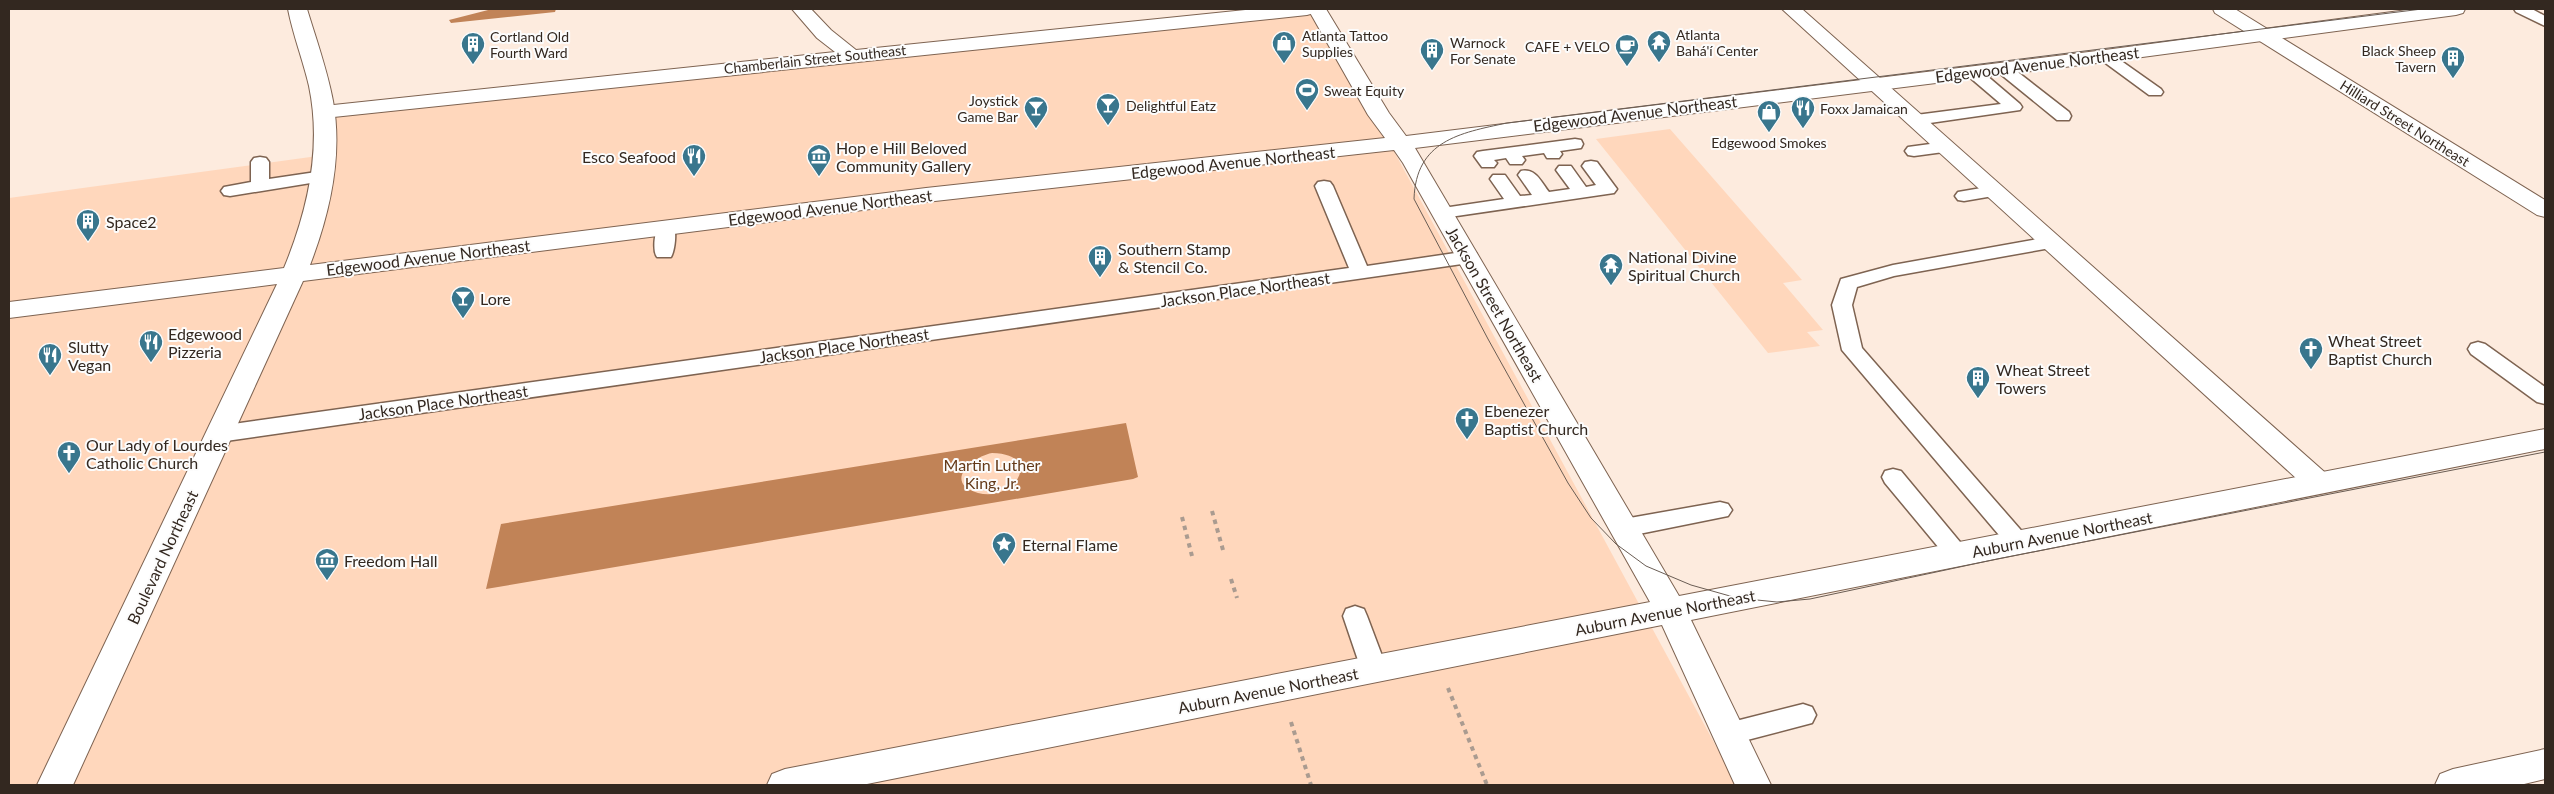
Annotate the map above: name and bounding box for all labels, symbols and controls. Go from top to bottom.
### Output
place label: Atlanta Bahá'í Center [1676,26,1758,59]
place label: Atlanta Tattoo Supplies [1302,27,1388,60]
place label: Cortland Old Fourth Ward [490,28,569,61]
temple icon: Atlanta Bahá'í Center [1646,29,1672,63]
shop icon: Atlanta Tattoo Supplies [1271,30,1297,64]
building icon: Cortland Old Fourth Ward [460,31,486,65]
cafe icon: CAFE + VELO [1614,33,1640,67]
place label: Warnock For Senate [1450,34,1516,67]
building icon: Warnock For Senate [1419,37,1445,71]
place label: CAFE + VELO [1525,38,1610,55]
street label: Chamberlain Street Southeast [723,41,907,77]
street label: Edgewood Avenue Northeast [1934,42,2140,86]
place label: Black Sheep Tavern [2362,42,2436,75]
building icon: Black Sheep Tavern [2440,45,2466,79]
street label: Hilliard Street Northeast [2337,76,2473,170]
sports icon: Sweat Equity [1294,77,1320,111]
place label: Sweat Equity [1324,82,1405,99]
street label: Edgewood Avenue Northeast [1532,91,1738,135]
place label: Joystick Game Bar [957,92,1019,125]
bar icon: Delightful Eatz [1095,92,1121,126]
bar icon: Joystick Game Bar [1023,95,1049,129]
restaurant icon: Foxx Jamaican [1790,95,1816,129]
place label: Delightful Eatz [1126,97,1216,114]
shop icon: Edgewood Smokes [1756,99,1782,133]
place label: Foxx Jamaican [1820,100,1908,117]
place label: Edgewood Smokes [1711,134,1827,151]
place label: Hop e Hill Beloved Community Gallery [836,138,972,175]
street label: Edgewood Avenue Northeast [1130,142,1336,182]
restaurant icon: Esco Seafood [681,143,707,177]
museum icon: Hop e Hill Beloved Community Gallery [806,143,832,177]
place label: Esco Seafood [582,147,676,166]
street label: Edgewood Avenue Northeast [727,185,933,229]
building icon: Space2 [75,208,101,242]
place label: Space2 [106,212,157,231]
street label: Jackson Street Northeast [1443,223,1547,385]
street label: Edgewood Avenue Northeast [325,235,531,279]
place label: Southern Stamp & Stencil Co. [1118,239,1231,276]
building icon: Southern Stamp & Stencil Co. [1087,244,1113,278]
place label: National Divine Spiritual Church [1628,247,1740,284]
temple icon: National Divine Spiritual Church [1598,252,1624,286]
street label: Jackson Place Northeast [1159,268,1331,310]
bar icon: Lore [450,285,476,319]
place label: Lore [480,289,511,308]
place label: Edgewood Pizzeria [168,324,242,361]
street label: Jackson Place Northeast [758,324,930,366]
restaurant icon: Edgewood Pizzeria [138,329,164,363]
place label: Wheat Street Baptist Church [2328,331,2432,368]
church icon: Wheat Street Baptist Church [2298,336,2324,370]
place label: Slutty Vegan [68,337,111,374]
restaurant icon: Slutty Vegan [37,342,63,376]
place label: Wheat Street Towers [1996,360,2090,397]
building icon: Wheat Street Towers [1965,365,1991,399]
street label: Jackson Place Northeast [357,381,529,423]
place label: Ebenezer Baptist Church [1484,401,1588,438]
church icon: Ebenezer Baptist Church [1454,406,1480,440]
place label: Our Lady of Lourdes Catholic Church [86,435,228,472]
church icon: Our Lady of Lourdes Catholic Church [56,440,82,474]
park label: Martin Luther King, Jr. [944,455,1041,492]
street label: Boulevard Northeast [123,487,201,627]
street label: Auburn Avenue Northeast [1970,507,2154,561]
place icon: Eternal Flame [991,531,1017,565]
place label: Eternal Flame [1022,535,1118,554]
museum icon: Freedom Hall [314,547,340,581]
place label: Freedom Hall [344,551,438,570]
street label: Auburn Avenue Northeast [1573,585,1757,639]
street label: Auburn Avenue Northeast [1176,663,1360,717]

